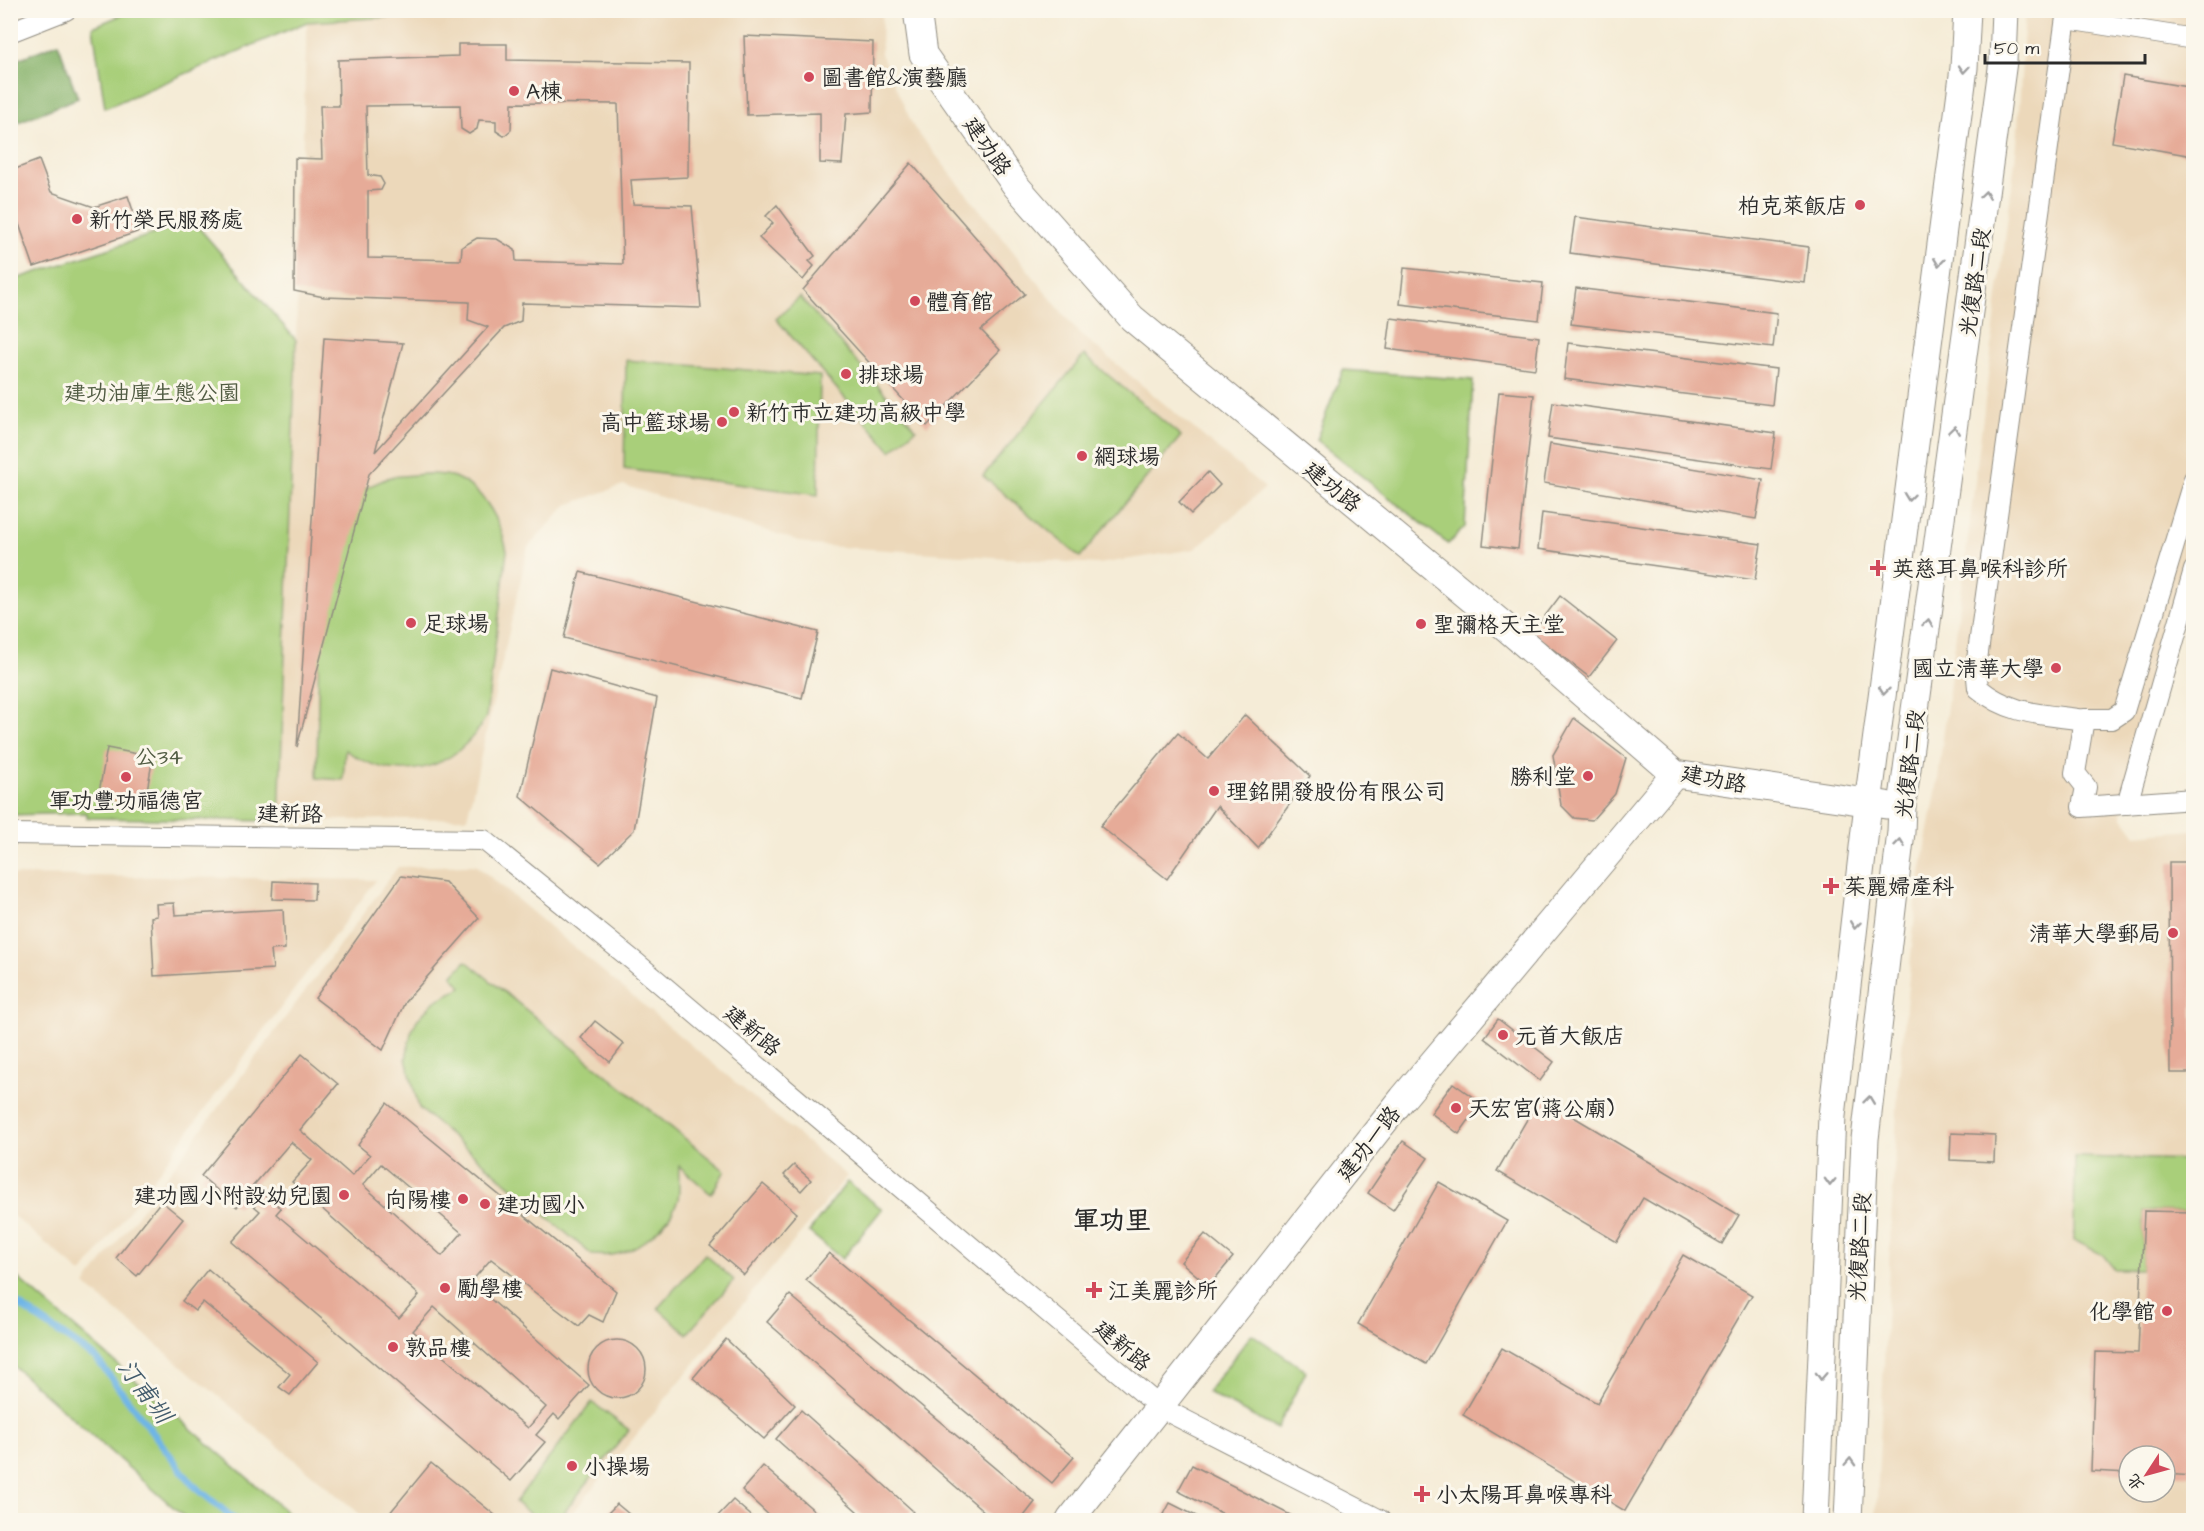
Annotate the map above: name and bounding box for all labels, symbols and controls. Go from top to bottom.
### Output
scale bar [1985,27,2146,65]
text: 50 m [1994,36,2039,61]
place label: 圖書館&演藝廳 [821,63,968,94]
one-way arrow [1958,64,1971,73]
marker: 圖書館&演藝廳 [802,70,816,84]
place label: A棟 [526,77,562,108]
marker: A棟 [507,84,521,98]
street label: 建功路 [955,111,1018,183]
place label: 柏克萊飯店 [1738,191,1848,222]
one-way arrow [1979,191,1991,200]
marker: 柏克萊飯店 [1853,198,1867,212]
place label: 新竹榮民服務處 [89,205,243,236]
marker: 新竹榮民服務處 [70,212,84,226]
street label: 光復路二段 [1952,226,1998,339]
one-way arrow [1933,258,1946,267]
place label: 體育館 [927,287,993,318]
marker: 體育館 [908,294,922,308]
place label: 排球場 [858,360,924,391]
marker: 排球場 [839,367,853,381]
park label: 建功油庫生態公園 [64,378,240,409]
place label: 新竹市立建功高級中學 [746,398,966,429]
marker: 新竹市立建功高級中學 [727,405,741,419]
place label: 高中籃球場 [600,408,710,439]
marker: 高中籃球場 [715,415,729,429]
one-way arrow [1947,426,1959,435]
place label: 網球場 [1094,442,1160,473]
marker: 網球場 [1075,449,1089,463]
street label: 建功路 [1297,454,1367,520]
one-way arrow [1903,493,1915,502]
place label: 英慈耳鼻喉科診所 [1892,554,2068,585]
marker: 英慈耳鼻喉科診所 [1869,559,1887,577]
place label: 足球場 [423,609,489,640]
place label: 聖彌格天主堂 [1433,610,1565,641]
marker: 足球場 [404,616,418,630]
marker: 聖彌格天主堂 [1414,617,1428,631]
one-way arrow [1921,619,1933,628]
place label: 國立清華大學 [1912,654,2044,685]
marker: 國立清華大學 [2049,661,2063,675]
one-way arrow [1878,686,1890,695]
street label: 光復路二段 [1888,708,1933,821]
park label: 公34 [135,742,183,773]
street label: 建功路 [1678,758,1749,801]
place label: 勝利堂 [1510,762,1576,793]
marker: 勝利堂 [1581,769,1595,783]
marker: 軍功豐功福德宮 [119,770,133,784]
place label: 理銘開發股份有限公司 [1226,777,1446,808]
marker: 理銘開發股份有限公司 [1207,784,1221,798]
place label: 軍功豐功福德宮 [49,786,203,817]
street label: 建新路 [257,798,323,831]
one-way arrow [1893,839,1906,848]
place label: 茱麗婦產科 [1844,872,1954,903]
marker: 茱麗婦產科 [1822,877,1840,895]
place label: 清華大學郵局 [2029,919,2161,950]
one-way arrow [1849,920,1862,930]
marker: 清華大學郵局 [2166,926,2180,940]
street label: 建新路 [717,998,787,1064]
place label: 元首大飯店 [1515,1021,1625,1052]
marker: 元首大飯店 [1496,1028,1510,1042]
place label: 天宏宮(蔣公廟) [1468,1094,1615,1125]
one-way arrow [1862,1095,1875,1104]
street label: 建功一路 [1330,1100,1408,1188]
marker: 天宏宮(蔣公廟) [1449,1101,1463,1115]
one-way arrow [1824,1177,1836,1186]
place label: 建功國小附設幼兒園 [134,1181,332,1212]
place label: 向陽樓 [385,1185,451,1216]
marker: 建功國小附設幼兒園 [337,1188,351,1202]
place label: 建功國小 [497,1190,585,1221]
street label: 光復路二段 [1842,1191,1879,1303]
marker: 向陽樓 [456,1192,470,1206]
marker: 建功國小 [478,1197,492,1211]
district label: 軍功里 [1073,1203,1151,1239]
place label: 勵學樓 [457,1274,523,1305]
place label: 江美麗診所 [1108,1276,1218,1307]
marker: 勵學樓 [438,1281,452,1295]
marker: 江美麗診所 [1085,1281,1103,1299]
place label: 化學館 [2089,1297,2155,1328]
marker: 化學館 [2160,1304,2174,1318]
street label: 建新路 [1087,1313,1157,1379]
place label: 敦品樓 [405,1333,471,1364]
marker: 敦品樓 [386,1340,400,1354]
water label: 汀甫圳 [109,1353,181,1433]
one-way arrow [1815,1372,1828,1381]
north arrow [2117,1444,2177,1504]
place label: 小操場 [584,1452,650,1483]
one-way arrow [1843,1458,1856,1467]
marker: 小操場 [565,1459,579,1473]
text: 北 [2122,1469,2149,1495]
place label: 小太陽耳鼻喉專科 [1436,1480,1612,1511]
marker: 小太陽耳鼻喉專科 [1413,1485,1431,1503]

